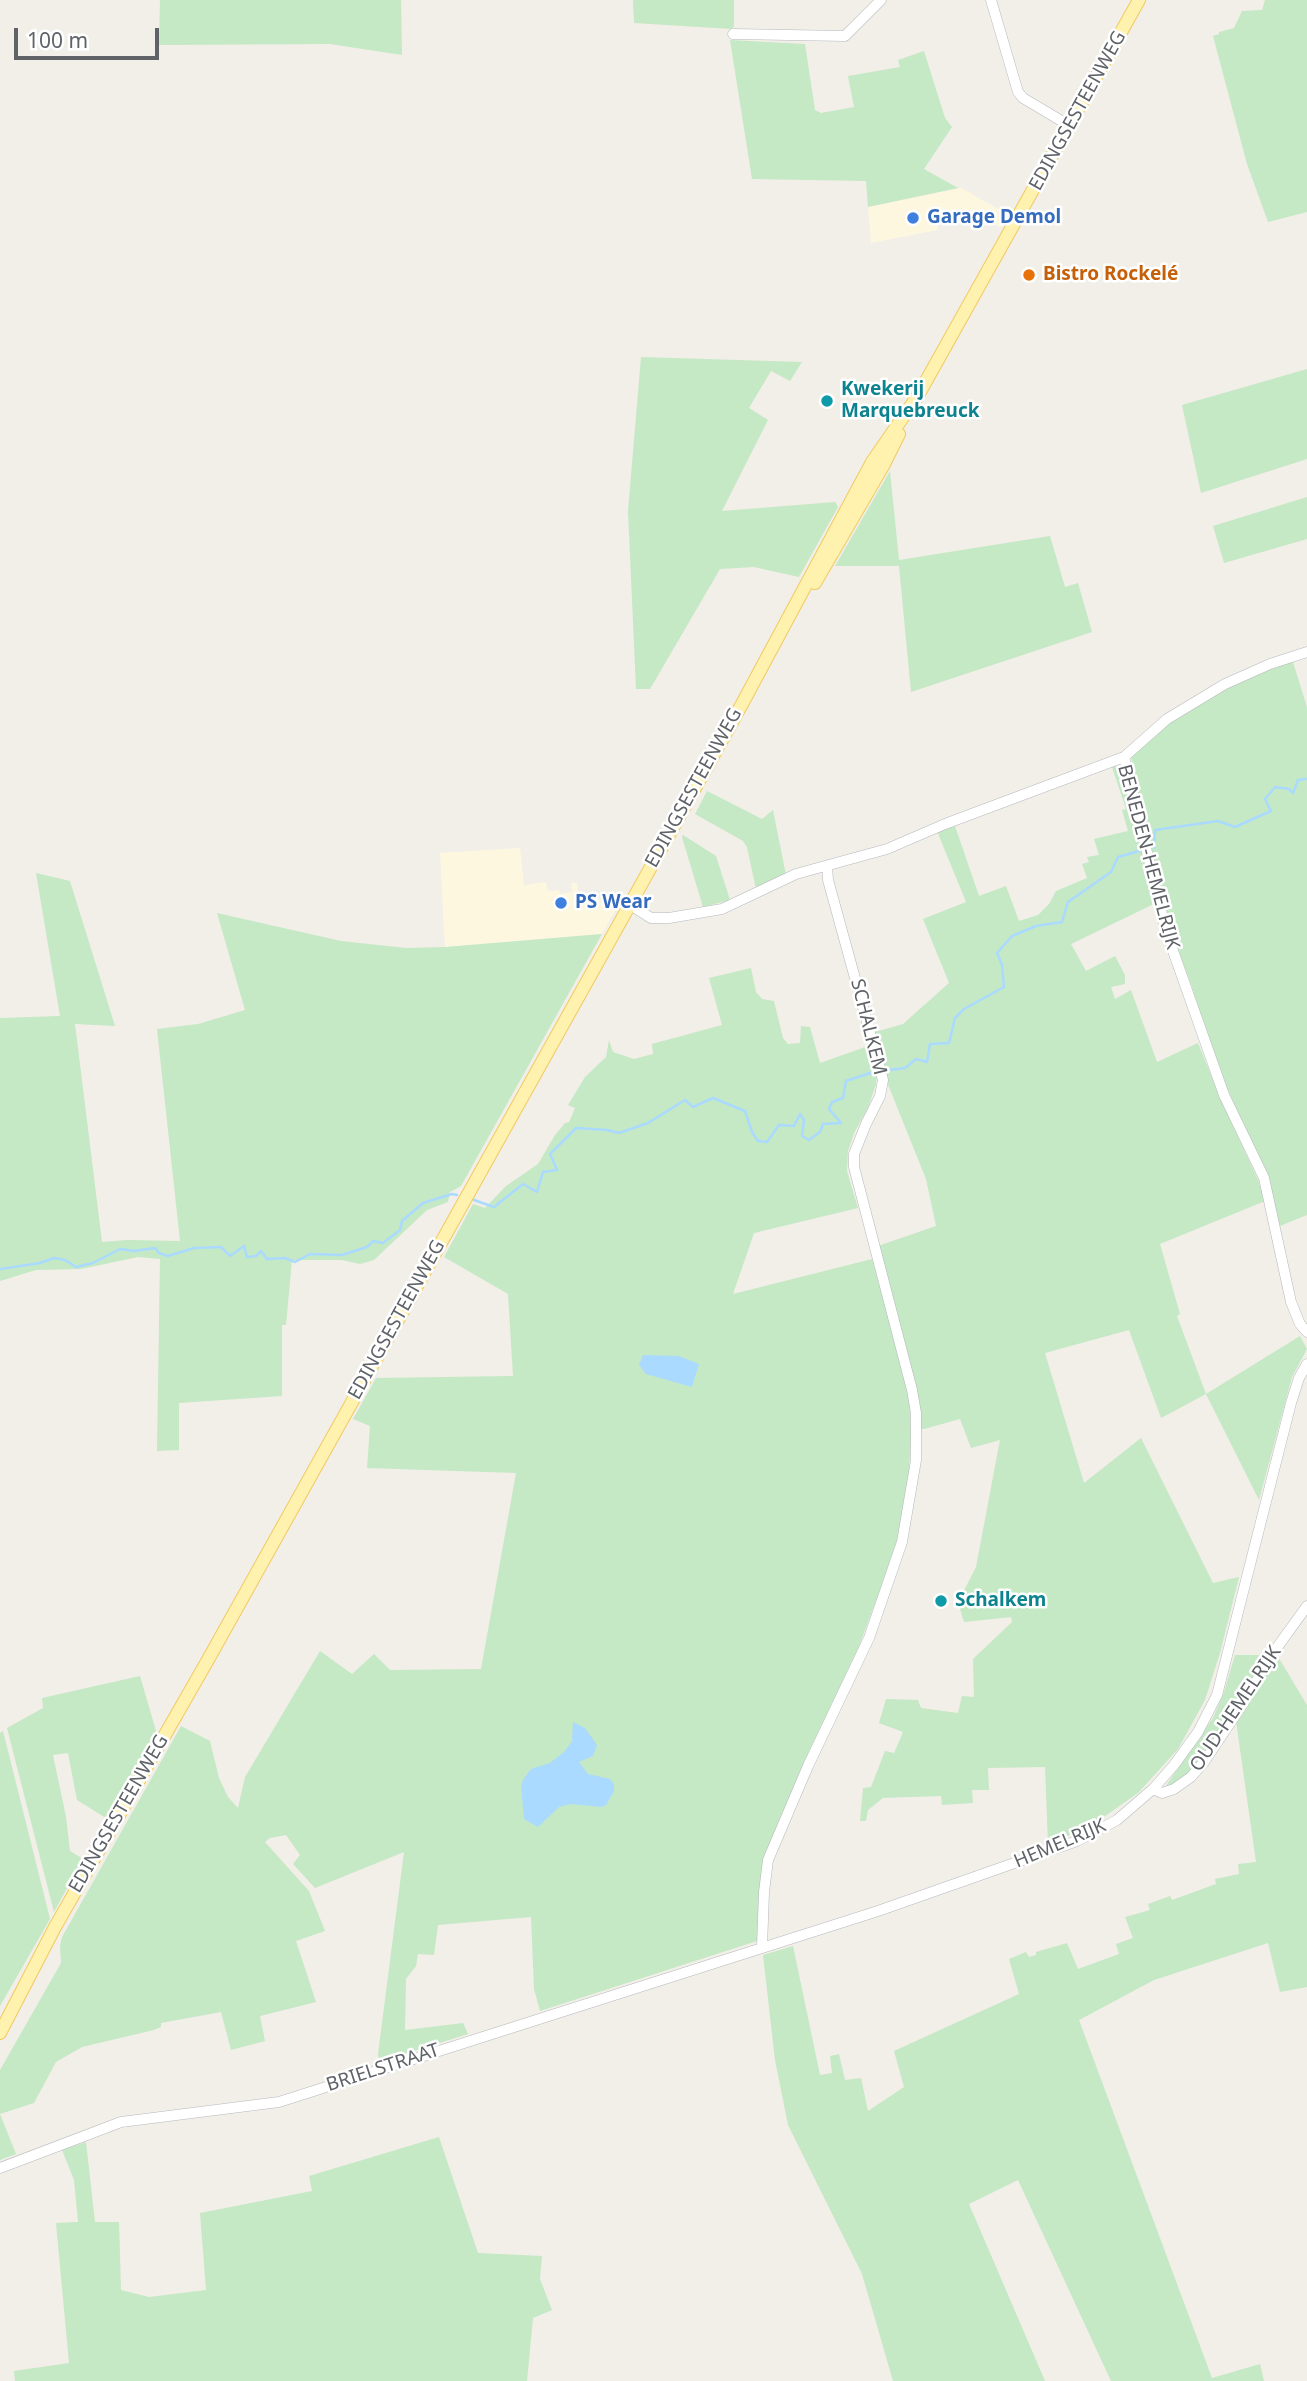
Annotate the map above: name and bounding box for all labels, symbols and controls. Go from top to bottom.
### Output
scale bar [18,14,163,58]
text: 100 m [27,26,88,54]
street label: EDINGSESTEENWEG [1025,27,1131,195]
place label: Garage Demol [927,207,1061,229]
marker: Garage Demol [905,210,921,226]
place label: Bistro Rockelé [1043,264,1178,286]
marker: Bistro Rockelé [1021,267,1037,283]
place label: Kwekerij Marquebreuck [841,379,980,423]
marker: Kwekerij Marquebreuck [819,393,835,409]
street label: EDINGSESTEENWEG [641,704,747,872]
street label: BENEDEN-HEMELRIJK [1112,762,1184,952]
place label: PS Wear [575,892,651,914]
marker: PS Wear [553,895,569,911]
street label: SCHALKEM [845,977,891,1077]
street label: EDINGSESTEENWEG [344,1236,450,1404]
place label: Schalkem [955,1590,1046,1612]
marker: Schalkem [933,1593,949,1609]
street label: OUD-HEMELRIJK [1186,1642,1286,1776]
street label: EDINGSESTEENWEG [64,1731,174,1897]
street label: HEMELRIJK [1011,1814,1109,1874]
street label: BRIELSTRAAT [324,2039,442,2097]

